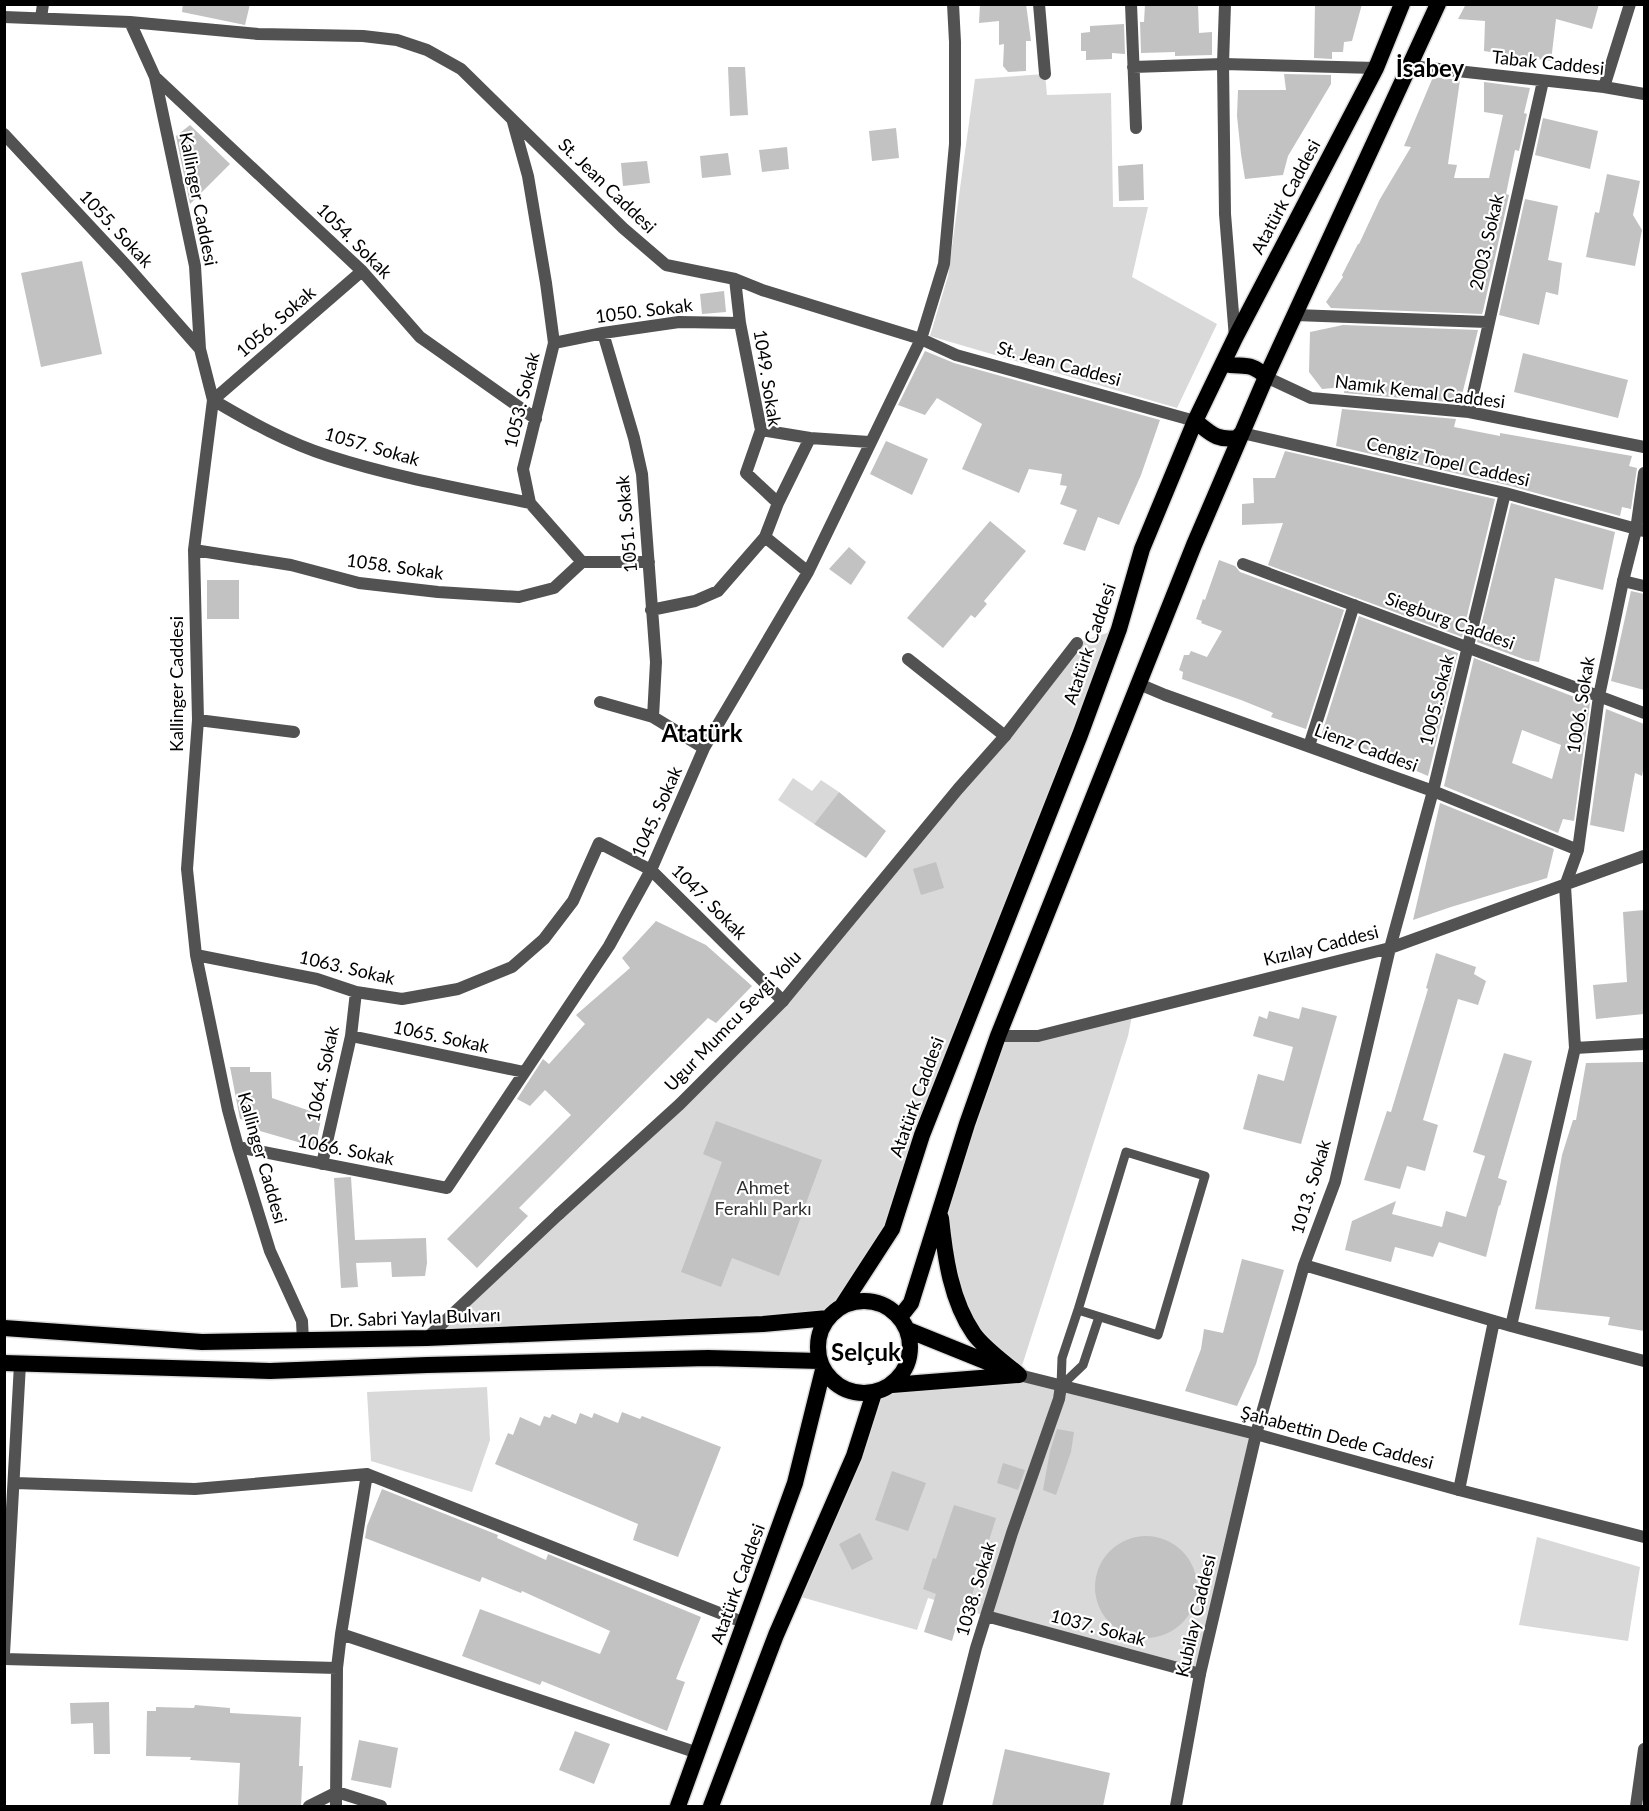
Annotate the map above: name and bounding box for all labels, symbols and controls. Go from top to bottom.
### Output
street label: Tabak Caddesi [1491,45,1605,79]
district label: İsabey [1396,53,1464,82]
street label: Kallinger Caddesi [175,130,223,268]
street label: St. Jean Caddesi [554,133,661,237]
street label: Atatürk Caddesi [1246,136,1325,258]
street label: 1055. Sokak [75,185,159,272]
street label: 2003. Sokak [1464,191,1508,292]
street label: 1054. Sokak [312,198,398,283]
street label: 1056. Sokak [231,280,320,362]
street label: 1050. Sokak [594,293,695,327]
street label: 1049. Sokak [749,328,787,429]
street label: St. Jean Caddesi [995,336,1124,390]
street label: 1053. Sokak [499,349,544,450]
street label: Namık Kemal Caddesi [1334,370,1507,412]
street label: 1057. Sokak [322,422,423,470]
street label: Cengiz Topel Caddesi [1364,432,1532,491]
street label: 1051. Sokak [611,474,641,574]
street label: 1058. Sokak [345,548,446,584]
street label: Atatürk Caddesi [1058,580,1120,707]
street label: Siegburg Caddesi [1383,586,1518,654]
street label: Kallinger Caddesi [165,616,187,752]
street label: 1005.Sokak [1414,651,1458,748]
street label: 1006. Sokak [1561,654,1599,755]
district label: Atatürk [660,718,743,747]
street label: Lienz Caddesi [1312,718,1421,776]
street label: 1045. Sokak [626,762,686,861]
street label: 1047. Sokak [667,859,753,944]
street label: Kızılay Caddesi [1261,920,1381,970]
street label: 1063. Sokak [297,945,398,989]
street label: Ugur Mumcu Sevgi Yolu [659,945,805,1095]
street label: 1065. Sokak [391,1015,492,1057]
street label: 1064. Sokak [301,1023,343,1124]
street label: Atatürk Caddesi [884,1033,948,1160]
street label: Kallinger Caddesi [234,1089,292,1226]
street label: 1066. Sokak [296,1129,397,1169]
street label: 1013. Sokak [1285,1136,1335,1237]
park label: Ahmet Ferahlı Parkı [715,1176,811,1219]
street label: Dr. Sabri Yayla Bulvarı [329,1303,501,1331]
district label: Selçuk [831,1337,901,1366]
street label: Şahabettin Dede Caddesi [1239,1401,1436,1473]
street label: Atatürk Caddesi [705,1520,769,1647]
street label: 1038. Sokak [950,1538,1000,1639]
street label: Kubilay Caddesi [1170,1552,1220,1679]
street label: 1037. Sokak [1048,1604,1149,1651]

